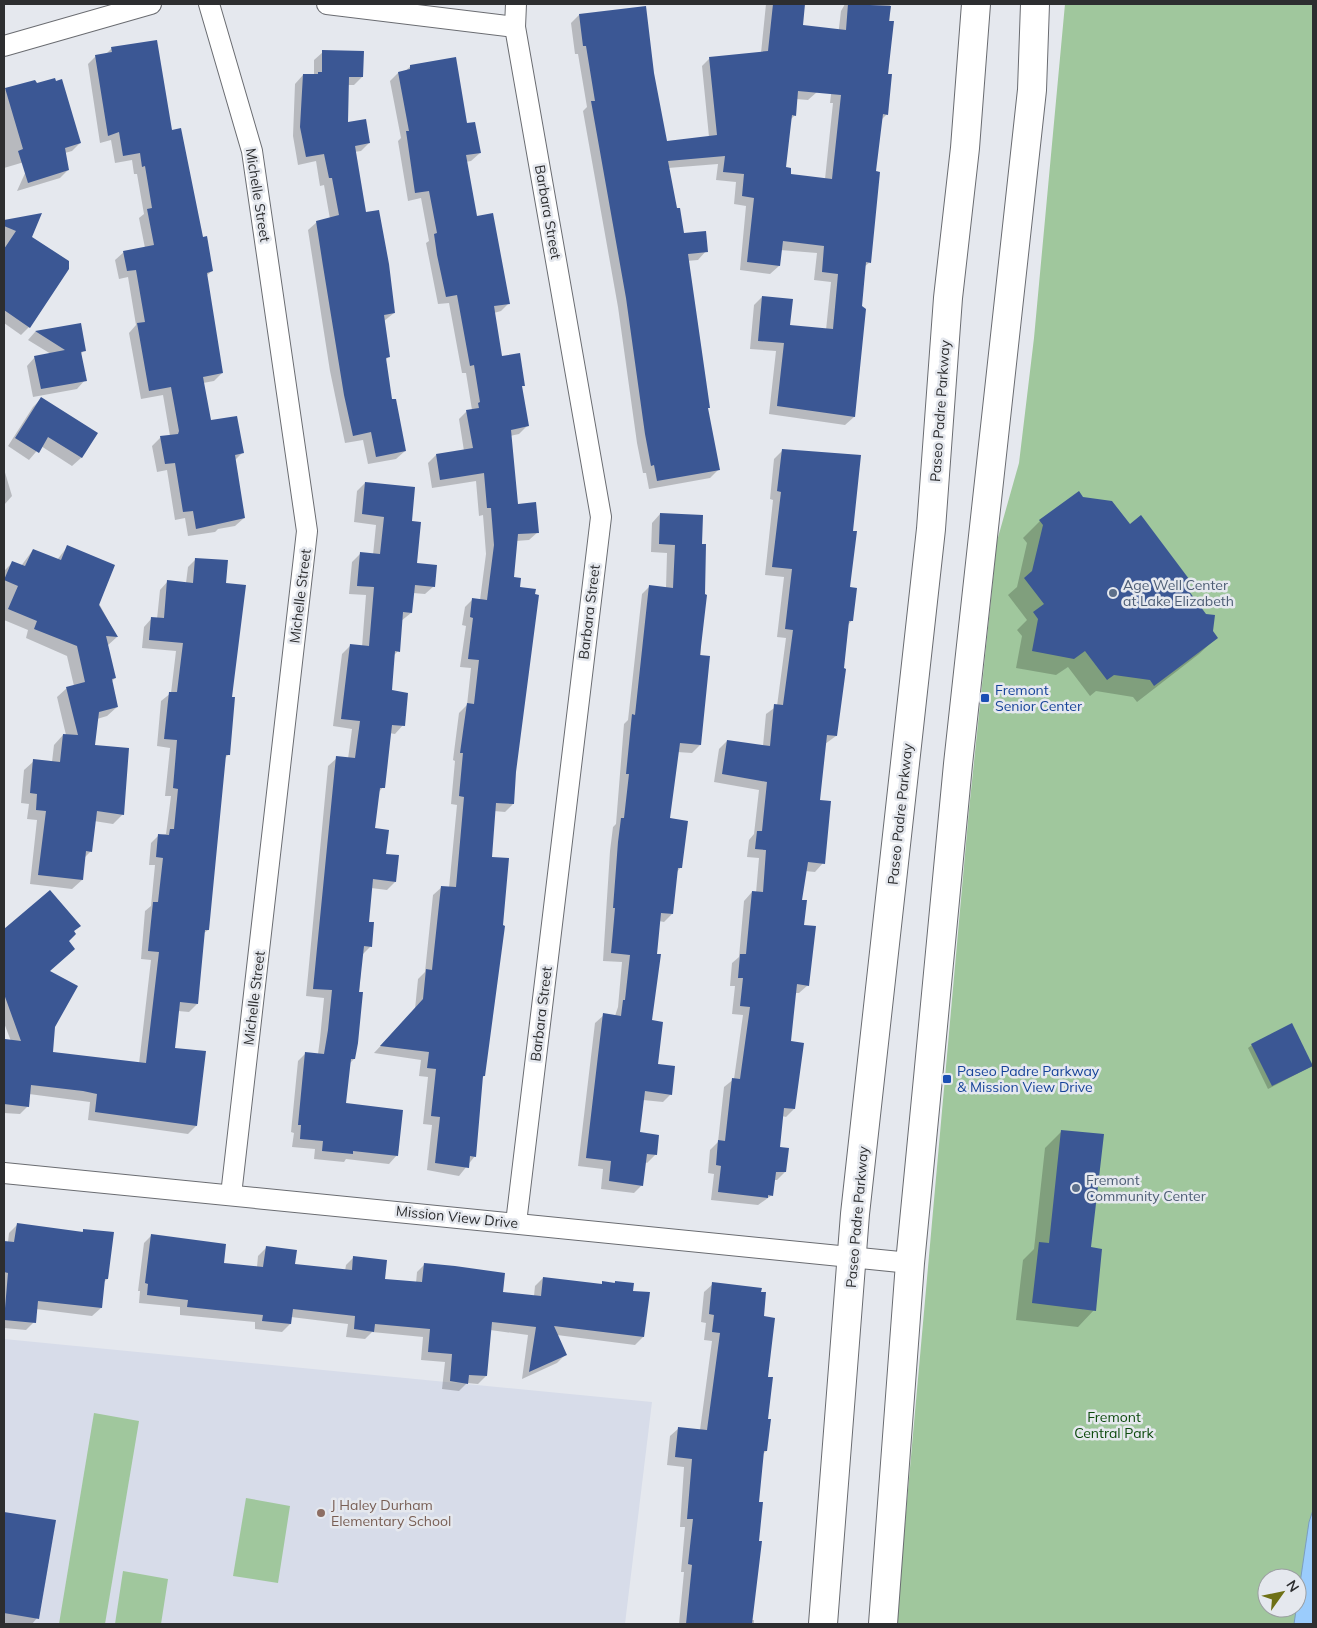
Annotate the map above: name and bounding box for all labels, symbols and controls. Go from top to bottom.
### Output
street label: Michelle Street [242,147,274,243]
street label: Barbara Street [531,163,565,261]
street label: Paseo Padre Parkway [926,339,954,483]
street label: Michelle Street [285,548,315,644]
street label: Barbara Street [574,563,604,661]
place label: Age Well Center at Lake Elizabeth [1123,576,1234,610]
marker: Age Well Center at Lake Elizabeth [1107,587,1119,599]
place label: Fremont Senior Center [995,681,1083,715]
marker: Fremont Senior Center [979,692,991,704]
street label: Paseo Padre Parkway [884,742,916,886]
street label: Michelle Street [239,950,269,1046]
street label: Barbara Street [526,965,556,1063]
place label: Paseo Padre Parkway & Mission View Drive [957,1062,1100,1096]
marker: Paseo Padre Parkway & Mission View Drive [941,1073,953,1085]
street label: Paseo Padre Parkway [842,1145,872,1289]
place label: Fremont Community Center [1086,1171,1207,1205]
marker: Fremont Community Center [1070,1182,1082,1194]
street label: Mission View Drive [395,1202,519,1232]
park label: Fremont Central Park [1074,1408,1155,1442]
place label: J Haley Durham Elementary School [331,1496,451,1530]
marker: J Haley Durham Elementary School [315,1507,327,1519]
north arrow [1257,1568,1307,1618]
text: N [1282,1577,1303,1595]

